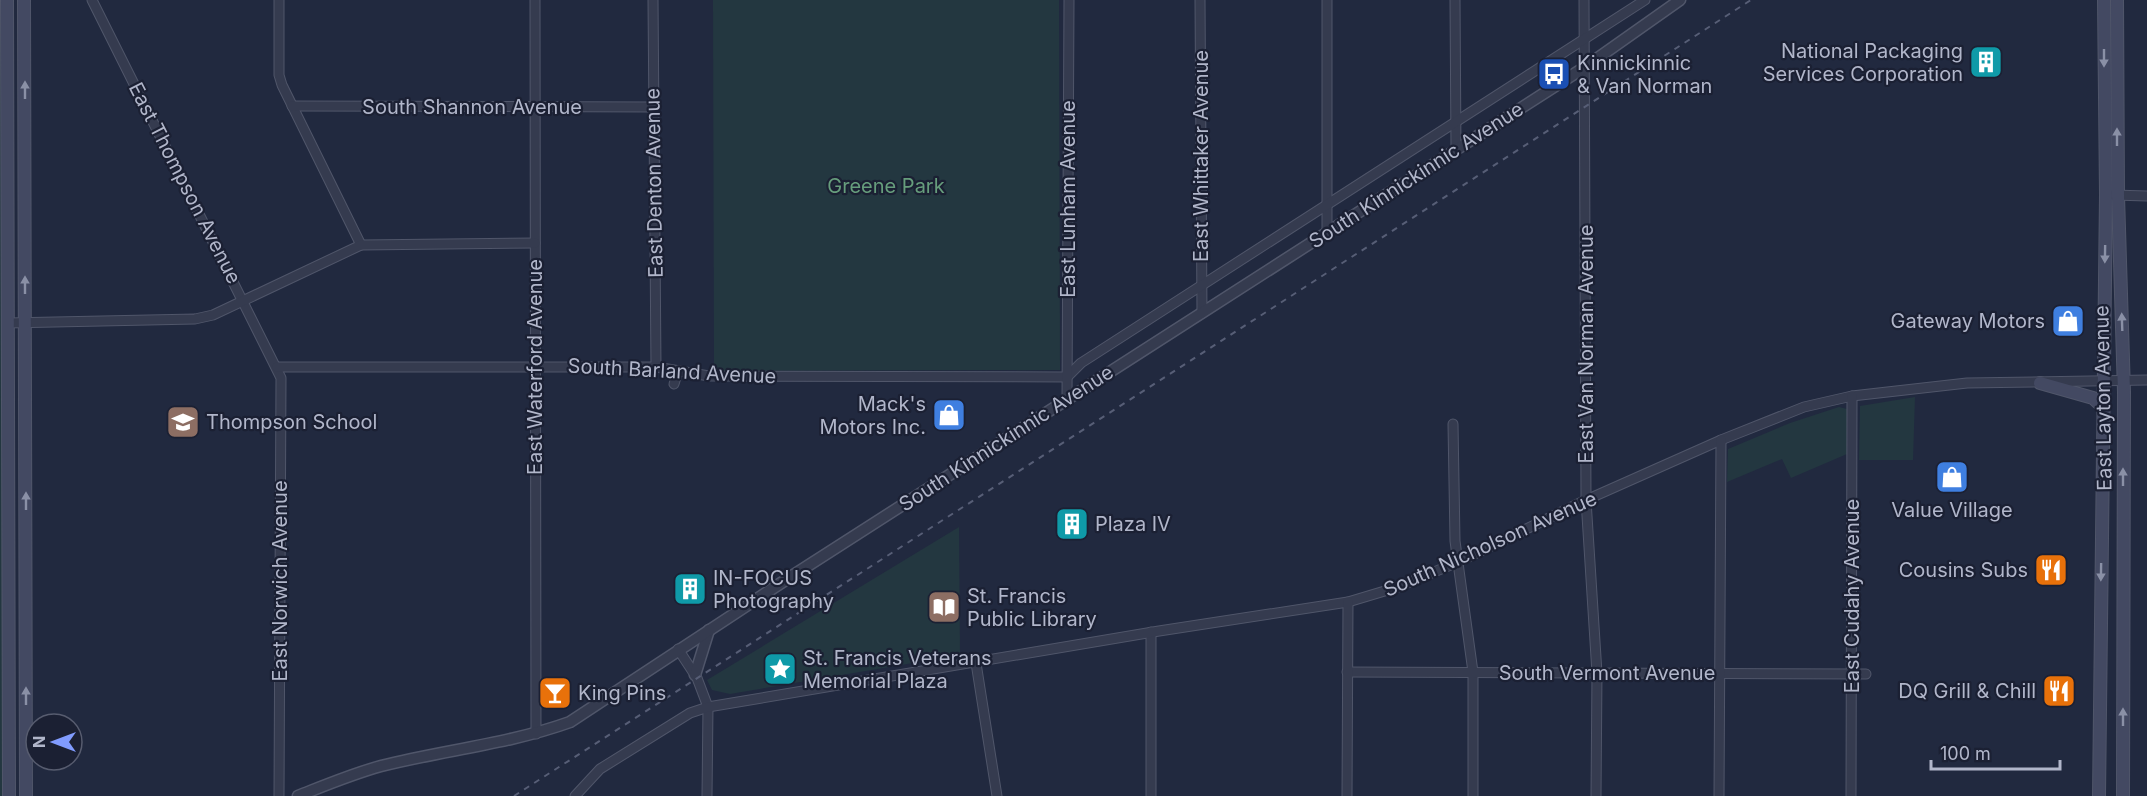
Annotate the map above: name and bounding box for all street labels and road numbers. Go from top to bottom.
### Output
street label: East Whittaker Avenue [1189,50,1213,262]
street label: East Thompson Avenue [124,78,246,288]
street label: East Denton Avenue [640,88,668,278]
street label: South Shannon Avenue [362,95,582,119]
street label: South Kinnickinnic Avenue [1304,97,1528,253]
street label: East Lunham Avenue [1056,100,1080,298]
street label: East Van Norman Avenue [1574,225,1598,463]
street label: East Waterford Avenue [523,259,547,475]
street label: East Layton Avenue [2089,305,2117,491]
street label: South Barland Avenue [567,354,777,388]
street label: South Kinnickinnic Avenue [894,360,1118,516]
street label: East Norwich Avenue [268,480,292,682]
street label: South Nicholson Avenue [1380,486,1600,602]
street label: East Cudahy Avenue [1840,499,1864,693]
street label: South Vermont Avenue [1499,661,1715,685]

